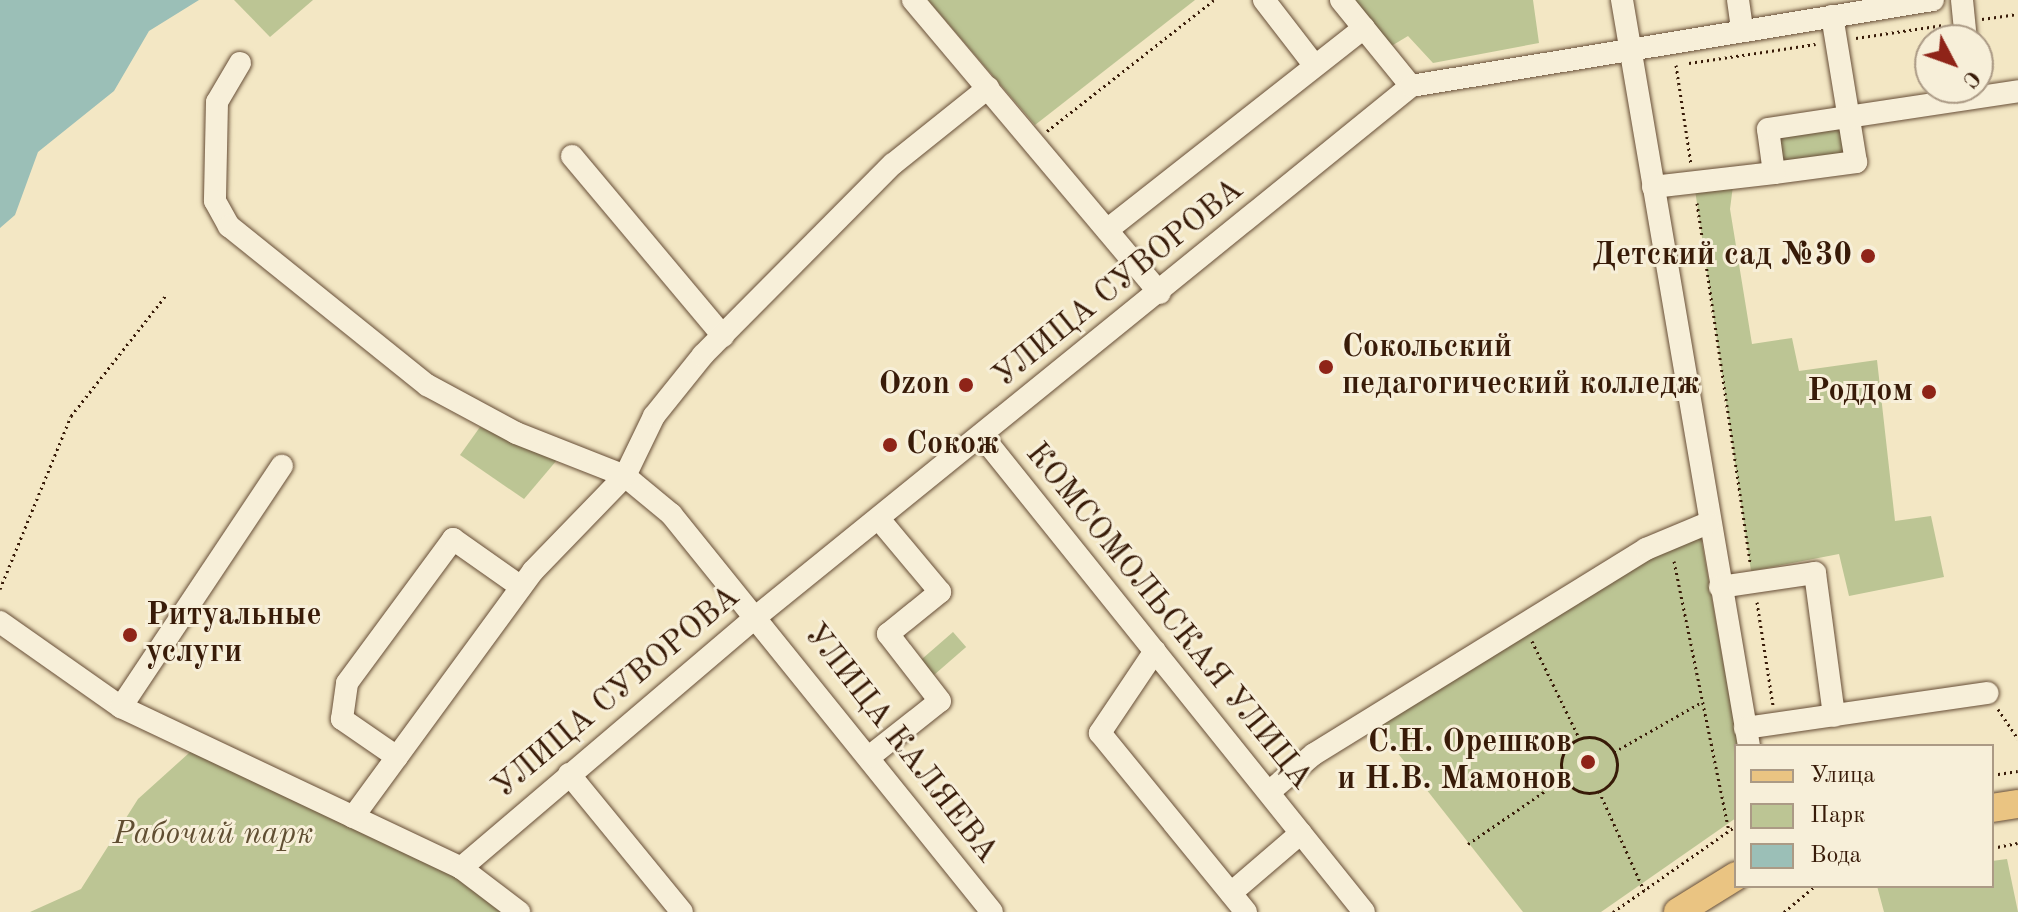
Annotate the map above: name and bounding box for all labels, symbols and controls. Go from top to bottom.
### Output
north arrow [1914,24,1994,104]
text: С [1958,66,1984,91]
street label: УЛИЦА СУВОРОВА [986,171,1252,397]
place label: Детский сад №30 [1592,237,1852,275]
marker: Детский сад №30 [1859,247,1877,265]
place label: Сокольский педагогический колледж [1342,330,1700,405]
marker: Сокольский педагогический колледж [1317,358,1335,376]
place label: Ozon [879,366,950,404]
place label: Роддом [1807,373,1913,411]
marker: Ozon [957,376,975,394]
marker: Роддом [1920,383,1938,401]
place label: Сокож [906,426,999,464]
marker: Сокож [881,436,899,454]
street label: КОМСОМОЛЬСКАЯ УЛИЦА [1016,436,1320,798]
street label: УЛИЦА СУВОРОВА [486,579,748,807]
place label: Ритуальные услуги [146,598,322,673]
street label: УЛИЦА КАЛЯЕВА [795,617,1005,871]
marker: Ритуальные услуги [121,626,139,644]
place label: С.Н. Орешков и Н.В. Мамонов [1337,725,1572,800]
legend [1734,744,1994,888]
marker: С.Н. Орешков и Н.В. Мамонов [1579,753,1597,771]
text: Улица [1810,764,1875,788]
text: Парк [1810,804,1865,828]
park label: Рабочий парк [112,816,314,854]
text: Вода [1810,844,1861,868]

